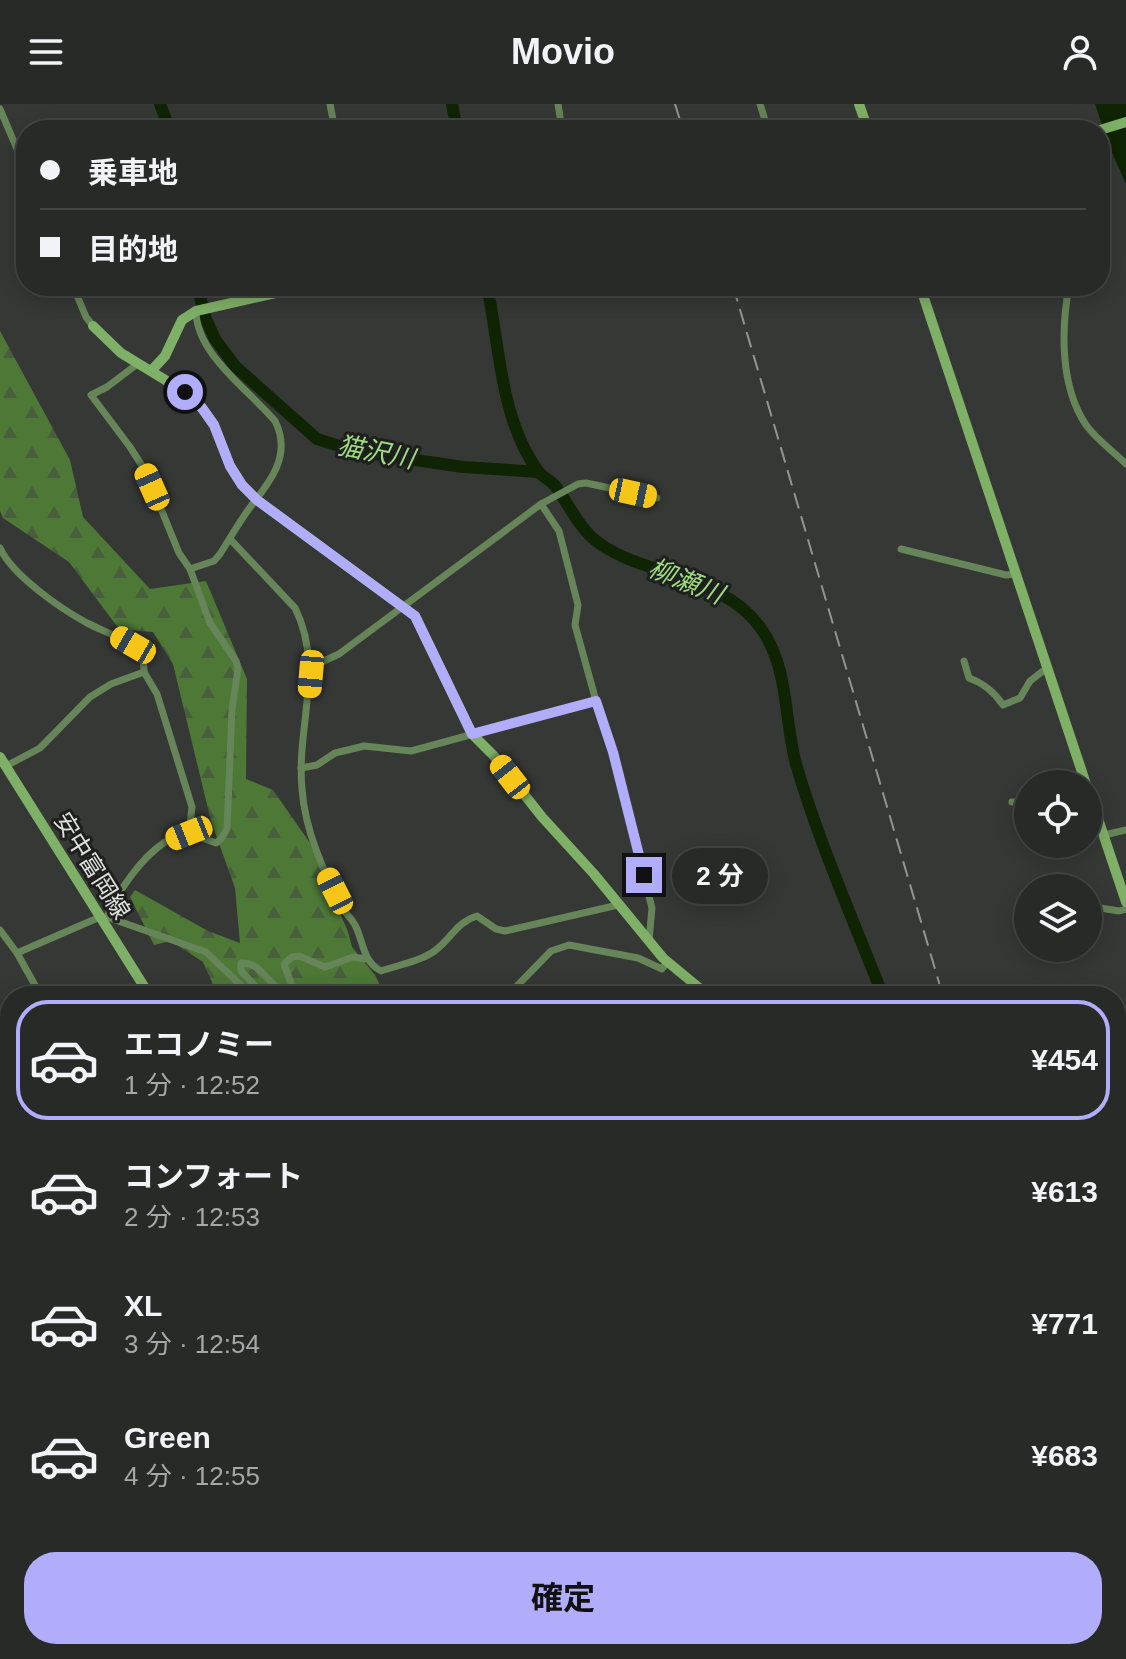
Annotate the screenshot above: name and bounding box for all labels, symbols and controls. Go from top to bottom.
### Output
icon: menu [24,30,68,74]
icon: person [1058,30,1102,74]
text: Movio [511,31,615,72]
text: 乗車地 [88,156,178,189]
text: 目的地 [88,233,178,266]
route start [167,374,203,410]
water label: 猫沢川 [335,430,420,475]
car [131,460,173,514]
car [607,476,659,510]
water label: 柳瀬川 [644,552,731,611]
car [106,623,160,667]
car [297,649,325,699]
car [486,751,534,803]
map controls [1014,770,1102,962]
button: locate [1014,770,1102,858]
street label: 安中富岡線 [49,808,136,924]
car [162,813,216,853]
callout: 2 分 [672,847,768,903]
route end [626,857,662,893]
text: 2 分 [696,861,744,891]
car [313,864,357,918]
button: layers [1014,874,1102,962]
icon: car [28,1024,100,1096]
text: エコノミー [124,1028,274,1061]
text: ¥454 [1031,1043,1098,1076]
text: 1 分 · 12:52 [124,1070,260,1100]
icon: car [28,1156,100,1228]
text: コンフォート [124,1160,303,1193]
text: ¥613 [1031,1175,1098,1208]
text: 2 分 · 12:53 [124,1202,260,1232]
icon: car [28,1288,100,1360]
text: XL [124,1289,162,1322]
text: ¥771 [1031,1307,1098,1340]
text: 3 分 · 12:54 [124,1329,260,1359]
icon: car [28,1420,100,1492]
text: Green [124,1421,211,1454]
text: ¥683 [1031,1439,1098,1472]
text: 4 分 · 12:55 [124,1461,260,1491]
button: 確定 [24,1552,1102,1644]

